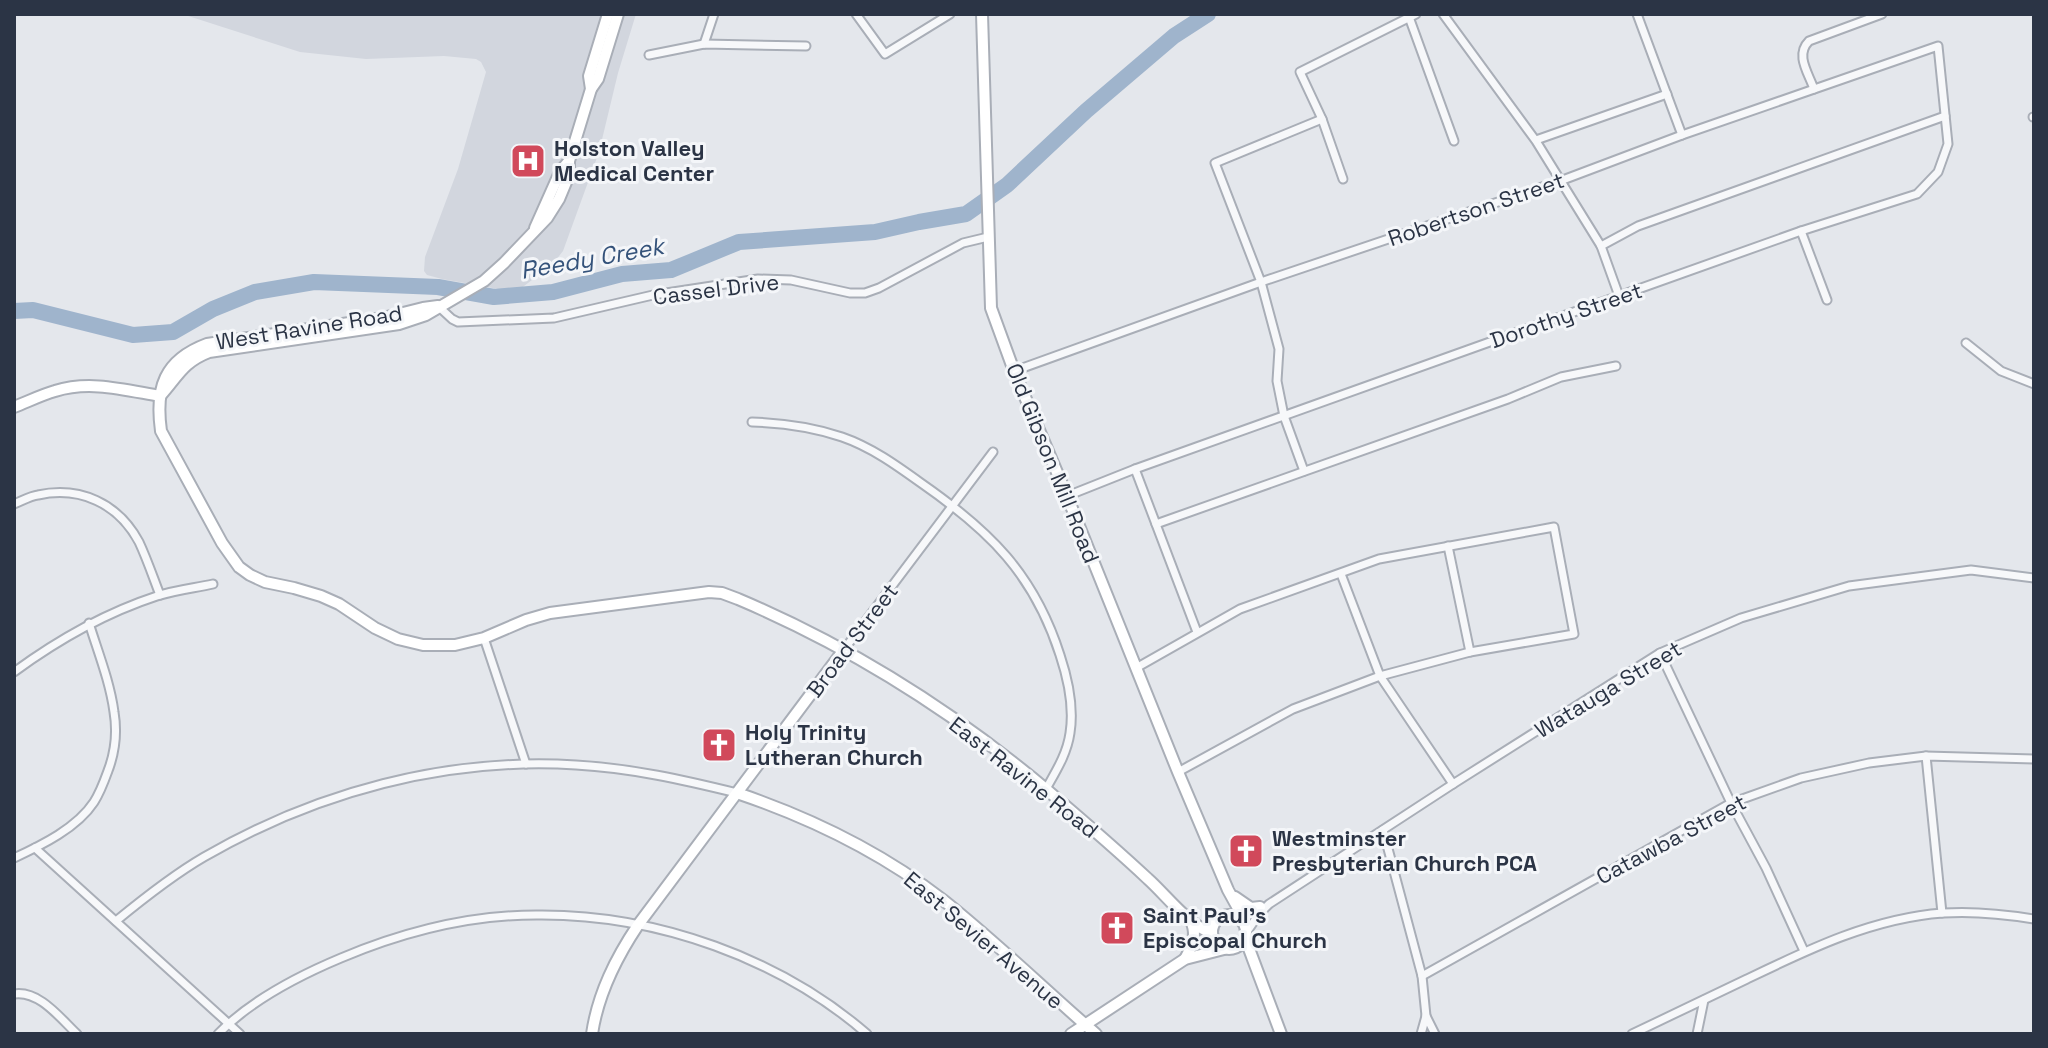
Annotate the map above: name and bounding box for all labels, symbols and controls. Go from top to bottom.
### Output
place label: Holston Valley Medical Center [554,134,714,187]
hospital icon: Holston Valley Medical Center [509,142,547,180]
street label: Robertson Street [1384,166,1568,252]
water label: Reedy Creek [518,230,669,286]
street label: Cassel Drive [651,267,781,311]
street label: Dorothy Street [1486,276,1646,354]
street label: West Ravine Road [214,298,404,356]
street label: Old Gibson Mill Road [1000,359,1106,567]
street label: Broad Street [800,577,904,703]
street label: Watauga Street [1529,634,1687,744]
street label: East Ravine Road [944,710,1104,844]
place label: Holy Trinity Lutheran Church [745,718,923,771]
church icon: Holy Trinity Lutheran Church [700,726,738,764]
street label: Catawba Street [1591,788,1751,890]
place label: Westminster Presbyterian Church PCA [1272,824,1537,877]
church icon: Westminster Presbyterian Church PCA [1227,832,1265,870]
street label: East Sevier Avenue [898,865,1070,1015]
place label: Saint Paul's Episcopal Church [1143,901,1327,954]
church icon: Saint Paul's Episcopal Church [1098,909,1136,947]

